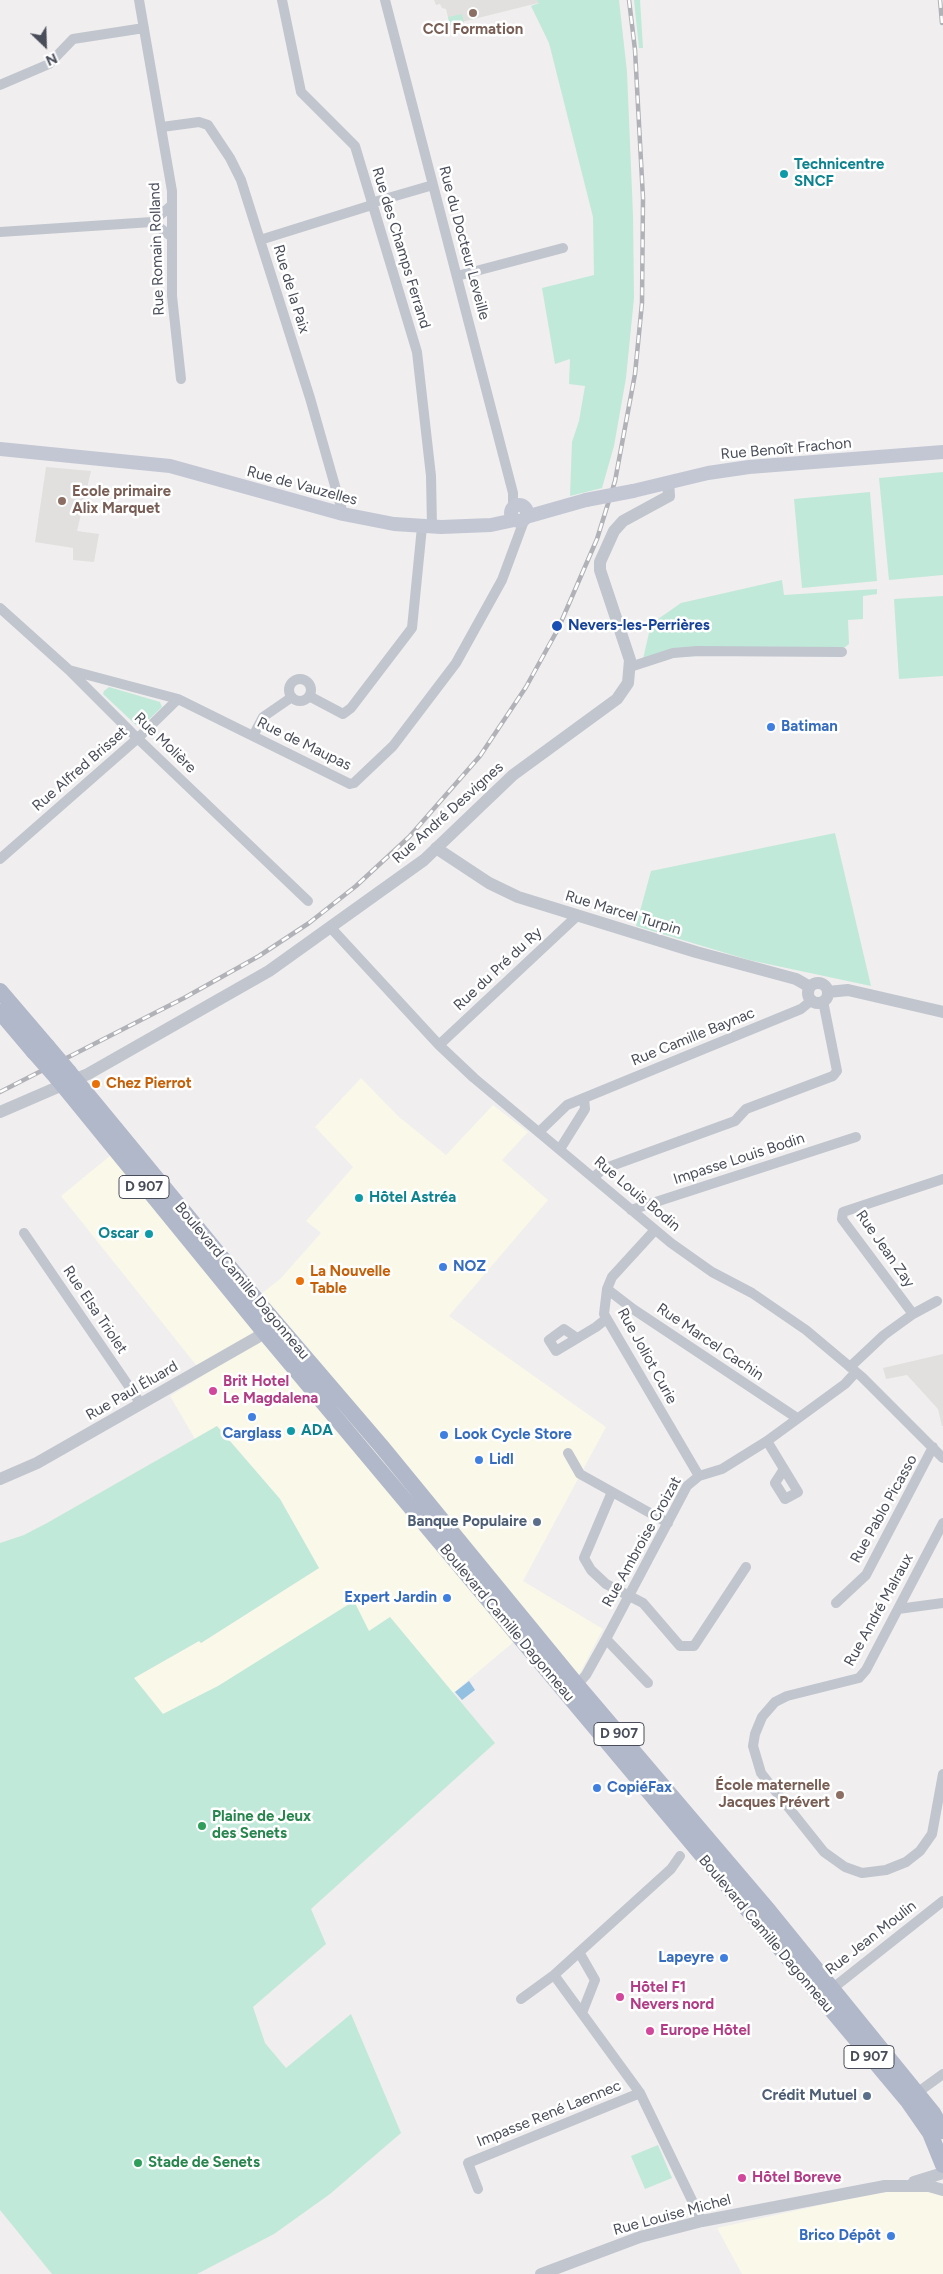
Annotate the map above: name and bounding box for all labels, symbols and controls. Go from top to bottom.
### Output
marker: CCI Formation [467,7,479,19]
north arrow [20,20,70,70]
place label: CCI Formation [423,21,523,39]
text: N [43,49,60,69]
place label: Technicentre SNCF [794,156,884,191]
street label: Rue du Docteur Leveille [435,164,493,322]
street label: Rue des Champs Ferrand [368,165,434,331]
marker: Technicentre SNCF [778,168,790,180]
street label: Rue Romain Rolland [146,182,168,316]
street label: Rue de la Paix [269,242,313,336]
street label: Rue Benoît Frachon [720,434,852,464]
street label: Rue de Vauzelles [245,463,359,509]
place label: Ecole primaire Alix Marquet [72,483,171,518]
marker: Ecole primaire Alix Marquet [56,495,68,507]
place label: Nevers-les-Perrières [568,617,710,635]
marker: Nevers-les-Perrières [550,619,564,633]
street label: Rue Molière [130,709,200,777]
street label: Rue de Maupas [254,713,354,775]
place label: Batiman [781,718,838,736]
marker: Batiman [765,721,777,733]
street label: Rue Alfred Brisset [29,723,131,815]
street label: Rue André Desvignes [389,758,507,868]
street label: Rue Marcel Turpin [563,887,683,939]
street label: Rue du Pré du Ry [450,923,546,1015]
street label: Rue Camille Baynac [629,1004,757,1070]
place label: Chez Pierrot [106,1075,192,1093]
marker: Chez Pierrot [90,1078,102,1090]
street label: Impasse Louis Bodin [671,1129,807,1189]
street label: Rue Louis Bodin [590,1153,684,1235]
road number: D 907 [119,1176,169,1198]
place label: Hôtel Astréa [369,1189,456,1207]
marker: Hôtel Astréa [353,1192,365,1204]
street label: Boulevard Camille Dagonneau [171,1199,313,1363]
street label: Rue Jean Zay [852,1207,918,1291]
place label: Oscar [98,1225,139,1243]
marker: Oscar [143,1228,155,1240]
place label: NOZ [453,1258,486,1276]
marker: NOZ [437,1261,449,1273]
street label: Rue Elsa Triolet [59,1263,131,1357]
place label: La Nouvelle Table [310,1263,391,1298]
marker: La Nouvelle Table [294,1275,306,1287]
street label: Rue Marcel Cachin [653,1300,767,1384]
street label: Rue Joliot Curie [613,1305,681,1407]
street label: Rue Paul Éluard [83,1357,181,1425]
place label: Brit Hotel Le Magdalena [223,1373,318,1408]
marker: Brit Hotel Le Magdalena [207,1385,219,1397]
marker: Carglass [246,1411,258,1423]
place label: ADA [301,1422,333,1440]
place label: Carglass [222,1425,282,1443]
marker: ADA [285,1425,297,1437]
place label: Look Cycle Store [454,1426,572,1444]
marker: Look Cycle Store [438,1429,450,1441]
place label: Lidl [489,1451,514,1469]
street label: Rue Pablo Picasso [847,1452,921,1566]
marker: Lidl [473,1454,485,1466]
street label: Rue Ambroise Croizat [599,1474,685,1610]
place label: Banque Populaire [407,1513,527,1531]
marker: Banque Populaire [531,1516,543,1528]
street label: Boulevard Camille Dagonneau [436,1541,578,1705]
street label: Rue André Malraux [841,1551,917,1669]
place label: Expert Jardin [344,1589,437,1607]
marker: Expert Jardin [441,1592,453,1604]
road number: D 907 [594,1722,644,1746]
place label: École maternelle Jacques Prévert [715,1777,830,1812]
place label: CopiéFax [607,1779,672,1797]
marker: CopiéFax [591,1782,603,1794]
marker: École maternelle Jacques Prévert [834,1789,846,1801]
place label: Plaine de Jeux des Senets [212,1808,311,1843]
marker: Plaine de Jeux des Senets [196,1820,208,1832]
street label: Boulevard Camille Dagonneau [695,1852,837,2016]
street label: Rue Jean Moulin [822,1897,920,1979]
place label: Lapeyre [658,1949,714,1967]
marker: Lapeyre [718,1952,730,1964]
place label: Hôtel F1 Nevers nord [630,1979,714,2014]
marker: Hôtel F1 Nevers nord [614,1991,626,2003]
place label: Europe Hôtel [660,2022,751,2040]
marker: Europe Hôtel [644,2025,656,2037]
road number: D 907 [844,2045,894,2068]
street label: Impasse René Laennec [474,2077,624,2151]
place label: Crédit Mutuel [762,2087,857,2105]
marker: Crédit Mutuel [861,2090,873,2102]
place label: Stade de Senets [148,2154,260,2172]
marker: Stade de Senets [132,2157,144,2169]
place label: Hôtel Boreve [752,2169,841,2187]
marker: Hôtel Boreve [736,2172,748,2184]
street label: Rue Louise Michel [611,2191,733,2239]
place label: Brico Dépôt [799,2227,881,2245]
marker: Brico Dépôt [885,2230,897,2242]

